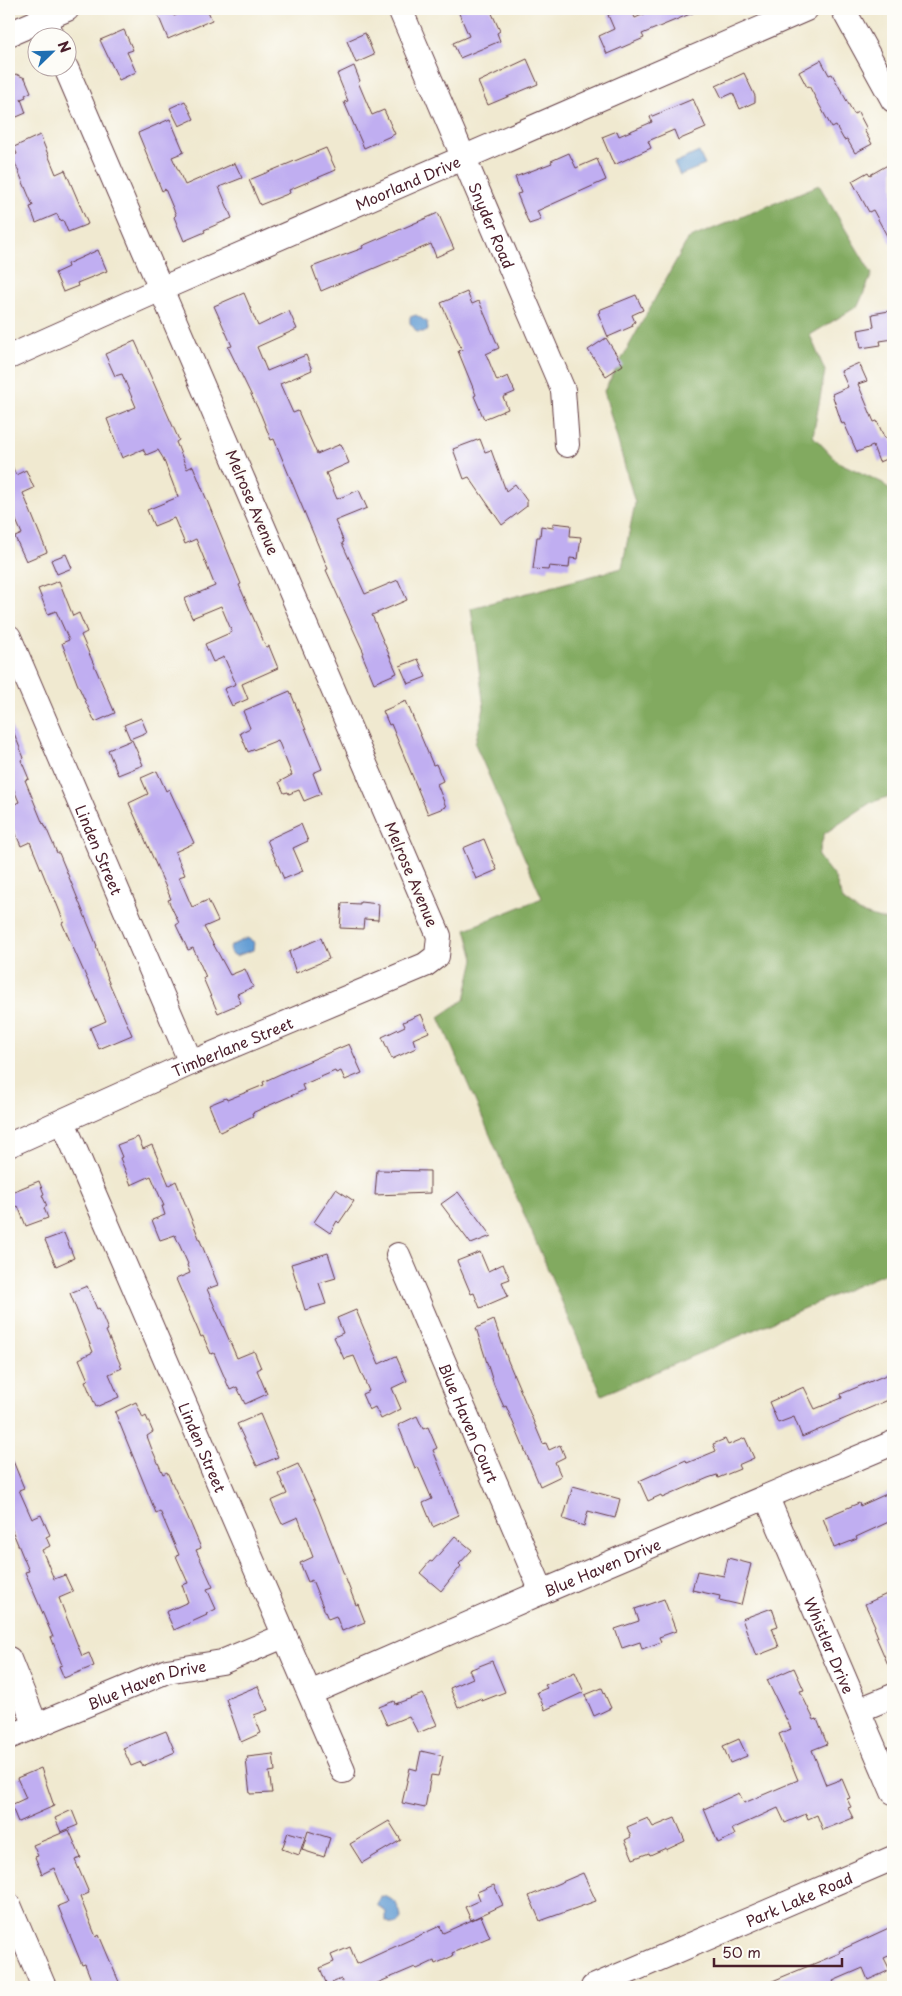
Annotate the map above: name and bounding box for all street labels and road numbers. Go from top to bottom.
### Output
street label: Moorland Drive [351,149,464,215]
street label: Snyder Road [464,178,521,272]
street label: Melrose Avenue [220,446,286,558]
street label: Linden Street [70,801,129,898]
street label: Melrose Avenue [379,818,445,930]
street label: Timberlane Street [168,1010,296,1082]
street label: Blue Haven Court [434,1359,505,1486]
street label: Linden Street [174,1398,233,1496]
street label: Blue Haven Drive [540,1532,664,1602]
street label: Whistler Drive [799,1593,861,1697]
street label: Blue Haven Drive [83,1653,208,1715]
street label: Park Lake Road [742,1865,856,1932]

